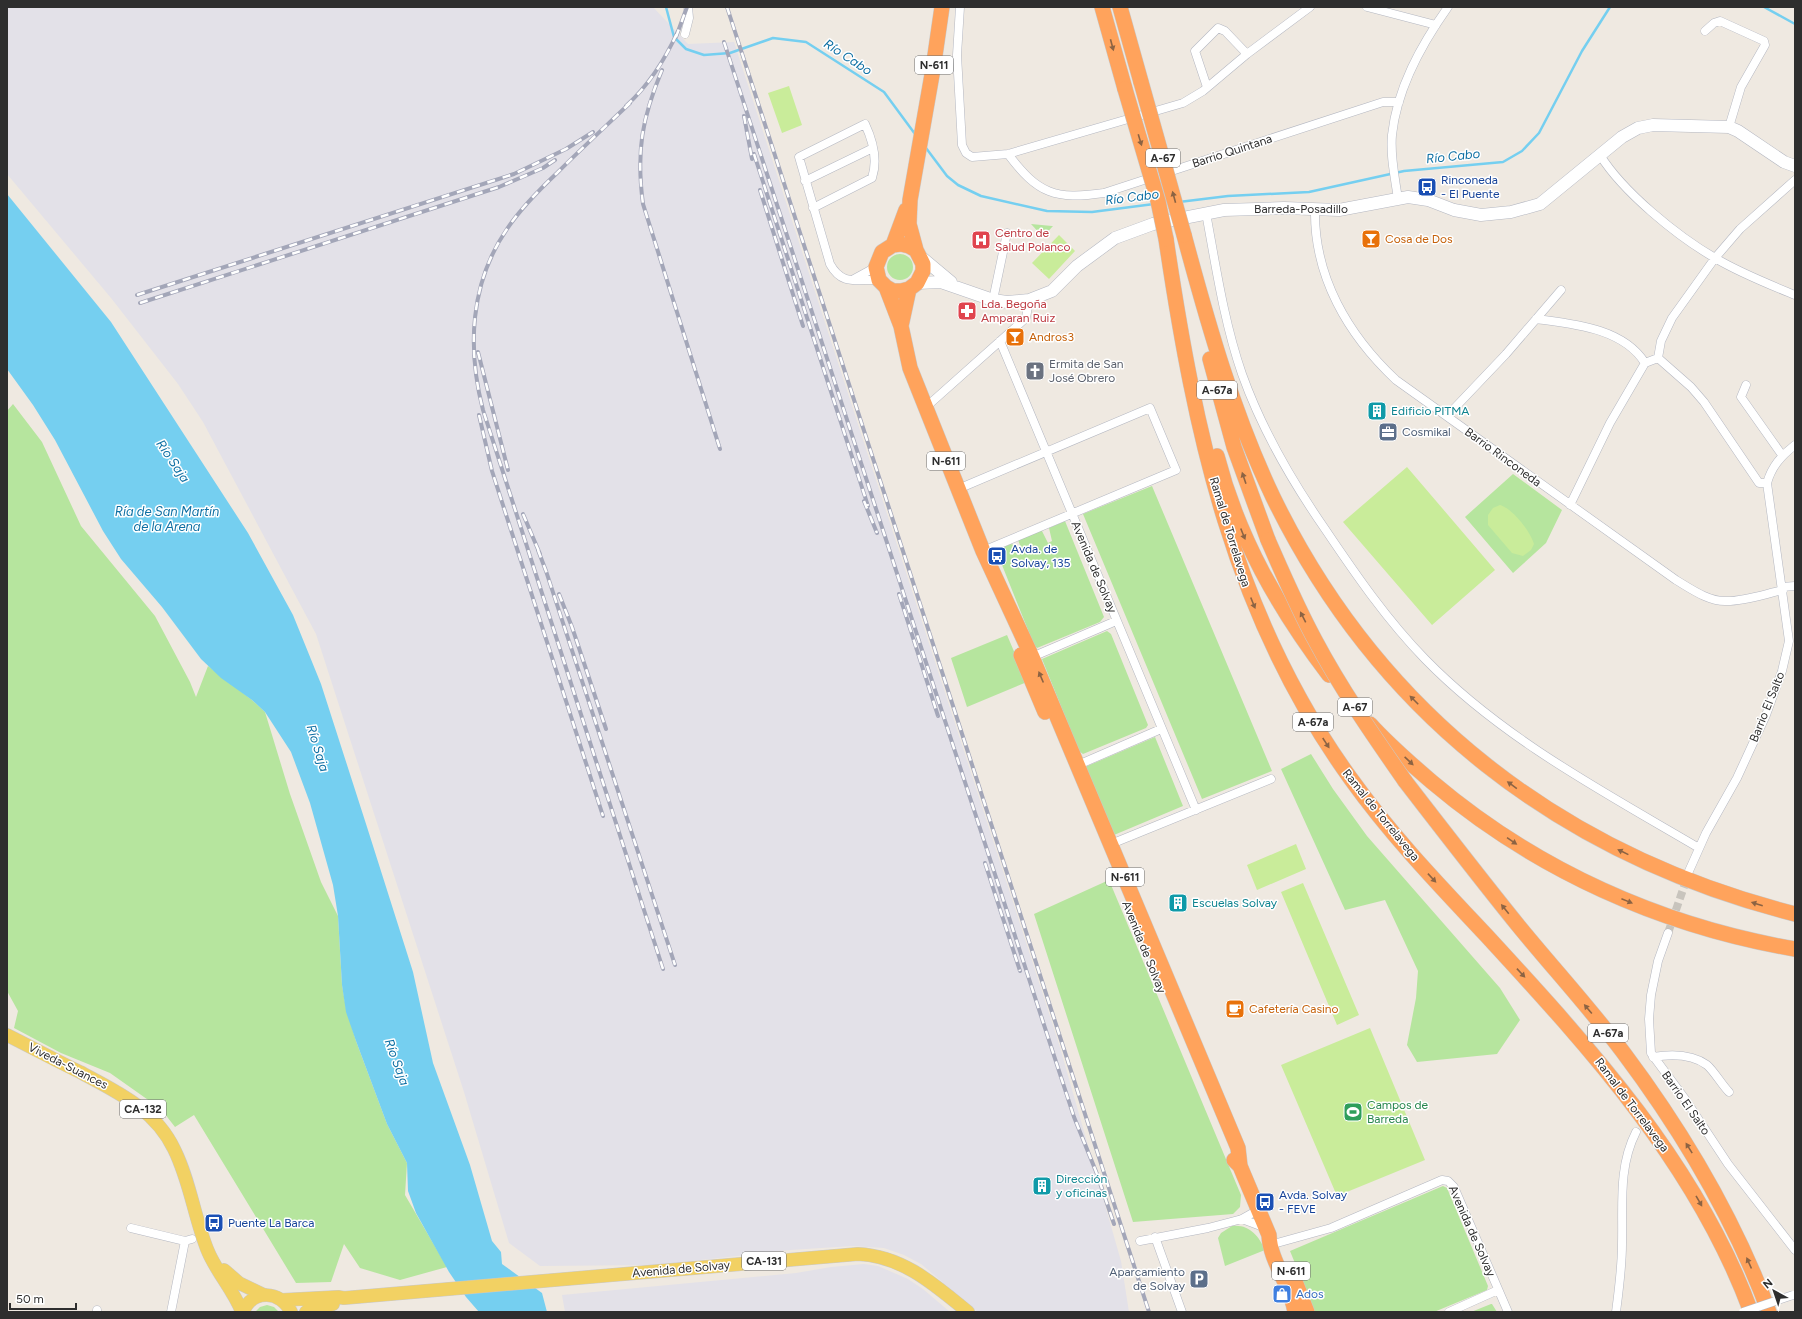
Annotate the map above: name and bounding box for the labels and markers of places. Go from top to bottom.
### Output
place label: Rinconeda - El Puente [1441,173,1500,201]
bus stop icon: Rinconeda - El Puente [1416,176,1438,198]
place label: Centro de Salud Polanco [995,226,1071,254]
bar icon: Cosa de Dos [1360,228,1382,250]
hospital icon: Centro de Salud Polanco [970,229,992,251]
place label: Cosa de Dos [1385,232,1453,246]
place label: Lda. Begoña Amparan Ruiz [981,297,1055,325]
pharmacy icon: Lda. Begoña Amparan Ruiz [956,300,978,322]
bar icon: Andros3 [1004,326,1026,348]
place label: Andros3 [1029,330,1074,344]
place label: Ermita de San José Obrero [1049,357,1124,385]
church icon: Ermita de San José Obrero [1024,360,1046,382]
building icon: Edificio PITMA [1366,400,1388,422]
place label: Edificio PITMA [1391,404,1469,418]
office icon: Cosmikal [1377,421,1399,443]
place label: Cosmikal [1402,425,1451,439]
place label: Avda. de Solvay, 135 [1011,542,1071,570]
bus stop icon: Avda. de Solvay, 135 [986,545,1008,567]
building icon: Escuelas Solvay [1167,892,1189,914]
place label: Escuelas Solvay [1192,896,1278,910]
cafe icon: Cafetería Casino [1224,998,1246,1020]
place label: Cafetería Casino [1249,1002,1339,1016]
place label: Campos de Barreda [1367,1098,1429,1126]
sports icon: Campos de Barreda [1342,1101,1364,1123]
place label: Dirección y oficinas [1056,1172,1108,1200]
building icon: Dirección y oficinas [1031,1175,1053,1197]
place label: Avda. Solvay - FEVE [1279,1188,1348,1216]
bus stop icon: Avda. Solvay - FEVE [1254,1191,1276,1213]
bus stop icon: Puente La Barca [203,1212,225,1234]
place label: Puente La Barca [228,1216,314,1230]
place label: Aparcamiento de Solvay [1109,1265,1186,1293]
parking icon: Aparcamiento de Solvay [1188,1268,1210,1290]
shop icon: Ados [1271,1283,1293,1305]
place label: Ados [1296,1287,1324,1301]

